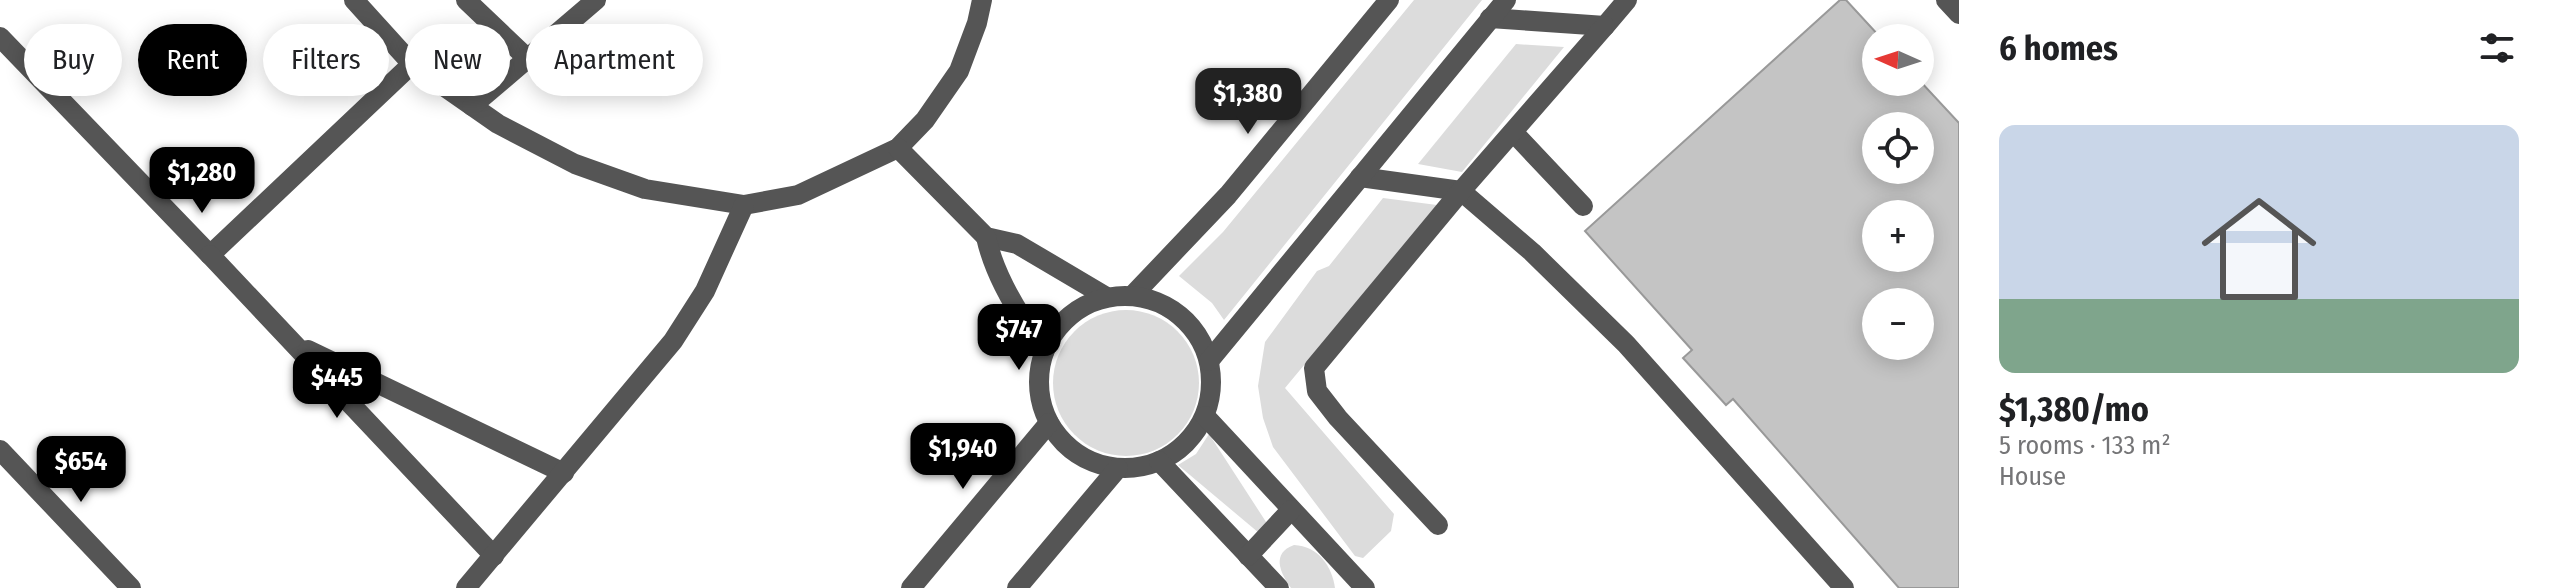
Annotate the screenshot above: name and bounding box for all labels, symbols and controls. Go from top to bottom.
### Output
chip: Buy [24,24,122,96]
chip: Rent [138,24,247,96]
chip: Filters [263,24,389,96]
chip: New [405,24,510,96]
chip: Apartment [526,24,703,96]
north arrow [1862,24,1934,96]
map controls [1862,24,1934,360]
icon: filters [2475,26,2519,70]
text: 6 homes [1999,28,2118,69]
pin: $1,380 [1183,68,1313,136]
text: $1,380 [1213,78,1283,109]
button: locate [1862,112,1934,184]
pin: $1,280 [137,147,267,215]
text: $1,280 [168,157,236,188]
icon: home [2187,177,2331,321]
button: + [1862,200,1934,272]
button: − [1862,288,1934,360]
pin: $747 [972,304,1066,372]
text: $747 [996,314,1042,345]
pin: $445 [290,352,384,420]
text: $445 [311,362,363,393]
text: $1,380/mo [1999,389,2149,430]
pin: $1,940 [898,423,1028,491]
text: 5 rooms · 133 m² [1999,430,2171,461]
text: $1,940 [928,433,998,464]
pin: $654 [34,436,128,504]
text: $654 [55,446,107,477]
text: House [1999,461,2066,492]

